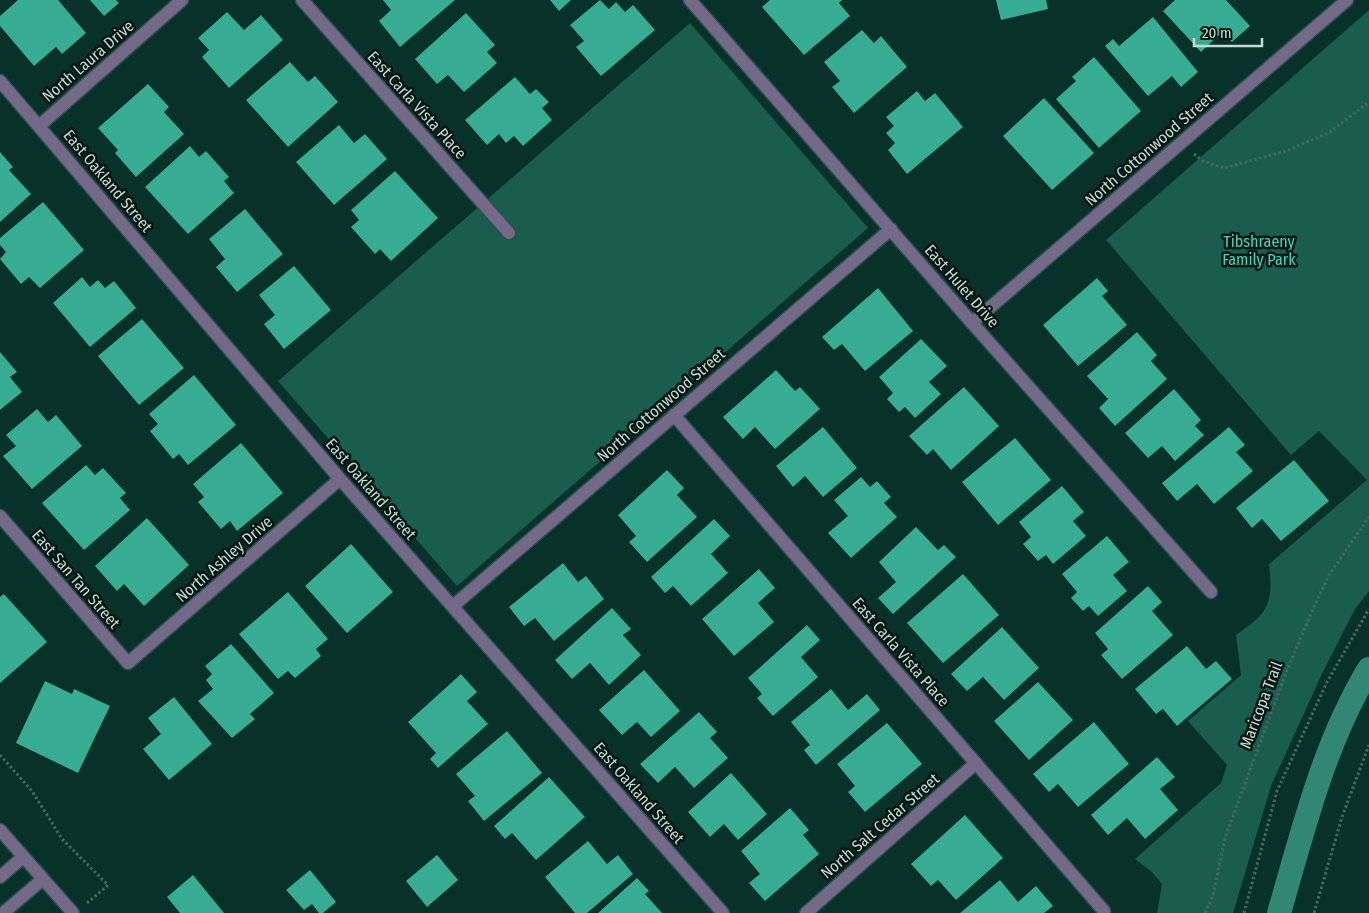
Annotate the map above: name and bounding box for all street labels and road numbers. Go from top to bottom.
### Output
street label: North Laura Drive [38,16,138,106]
street label: East Carla Vista Place [364,47,470,163]
street label: North Cottonwood Street [1081,88,1217,210]
street label: East Oakland Street [60,126,157,237]
street label: East Hulet Drive [921,241,1003,331]
street label: North Cottonwood Street [593,344,729,466]
street label: East Oakland Street [322,434,421,544]
street label: North Ashley Drive [172,512,276,606]
street label: East San Tan Street [28,526,125,633]
street label: East Carla Vista Place [848,594,954,711]
street label: Maricopa Trail [1236,659,1286,751]
street label: East Oakland Street [590,738,689,848]
street label: North Salt Cedar Street [817,769,944,883]

